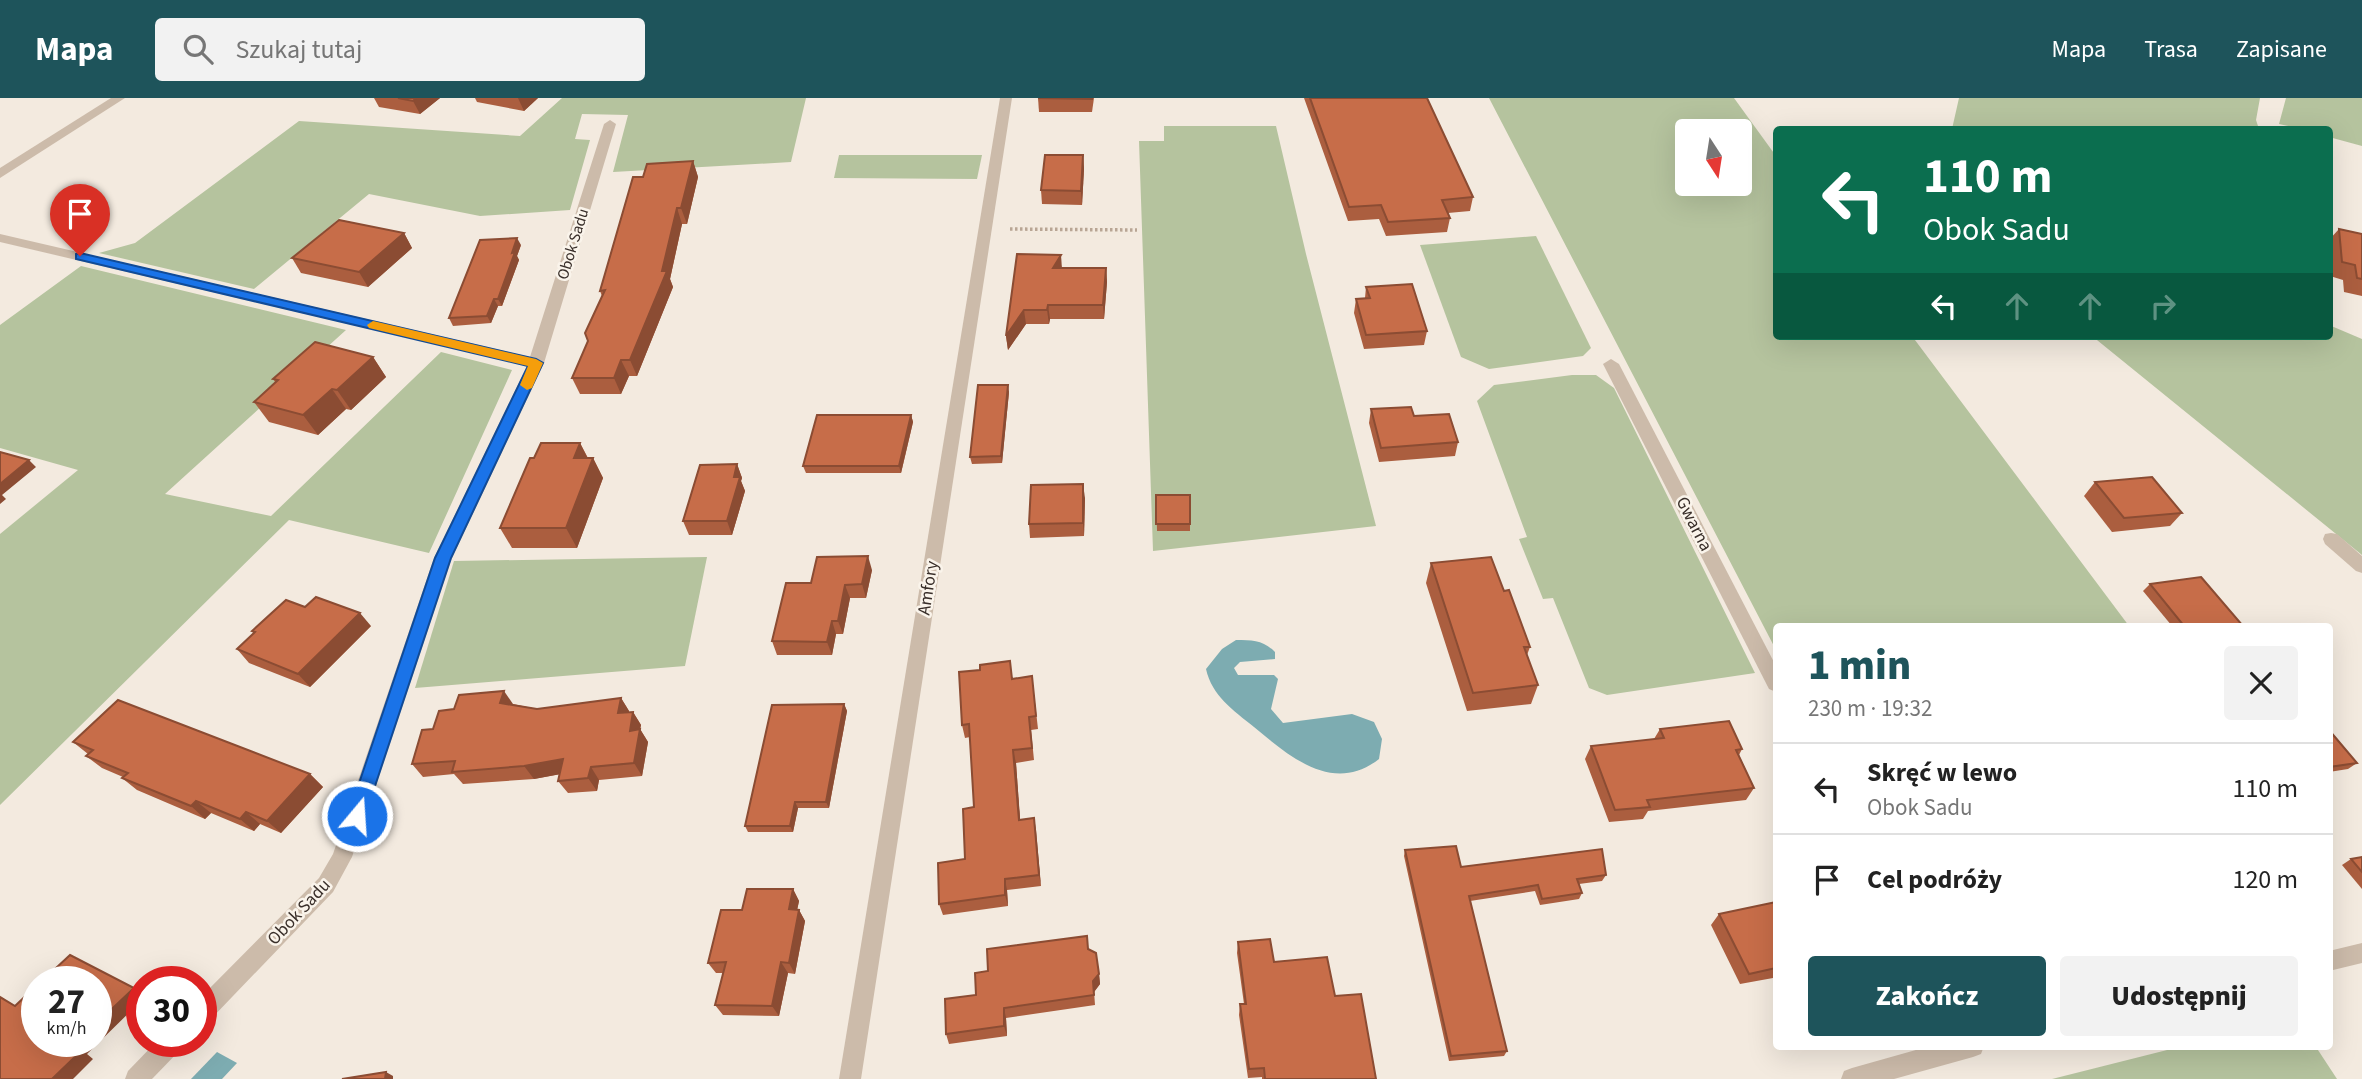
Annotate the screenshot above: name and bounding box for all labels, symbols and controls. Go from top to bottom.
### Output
search box [155,18,645,81]
text: Mapa [35,26,113,73]
icon: search [179,30,217,68]
text: Szukaj tutaj [235,31,362,68]
text: Mapa [2052,32,2106,67]
text: Trasa [2144,32,2198,67]
text: Zapisane [2236,32,2327,67]
north arrow [1675,119,1752,196]
map controls [1675,119,1752,196]
text: 110 m [1923,142,2052,212]
icon: left [1808,154,1899,245]
pin [50,184,110,256]
icon: arrive [61,195,99,233]
street label: Obok Sadu [552,206,594,282]
text: Obok Sadu [1923,207,2070,253]
icon: left [1925,287,1963,325]
icon: ahead [1998,287,2036,325]
icon: ahead [2071,287,2109,325]
icon: right [2144,287,2182,325]
street label: Gwarna [1670,492,1718,556]
street label: Amfory [911,558,945,617]
text: 1 min [1808,636,1911,696]
button: close [2224,646,2298,720]
text: 230 m · 19:32 [1808,692,1932,725]
text: Skręć w lewo [1867,754,2017,791]
icon: left [1808,770,1846,808]
text: 110 m [2232,770,2298,807]
position arrow [320,779,394,853]
text: Obok Sadu [1867,791,1973,824]
icon: arrive [1808,861,1846,899]
text: Cel podróży [1867,861,2002,898]
text: 120 m [2232,861,2298,898]
street label: Obok Sadu [262,873,336,951]
button: Zakończ [1808,956,2046,1036]
button: Udostępnij [2060,956,2298,1036]
speed limit sign: 30 [126,966,217,1057]
text: 27 [48,977,85,1027]
text: km/h [47,1016,86,1041]

